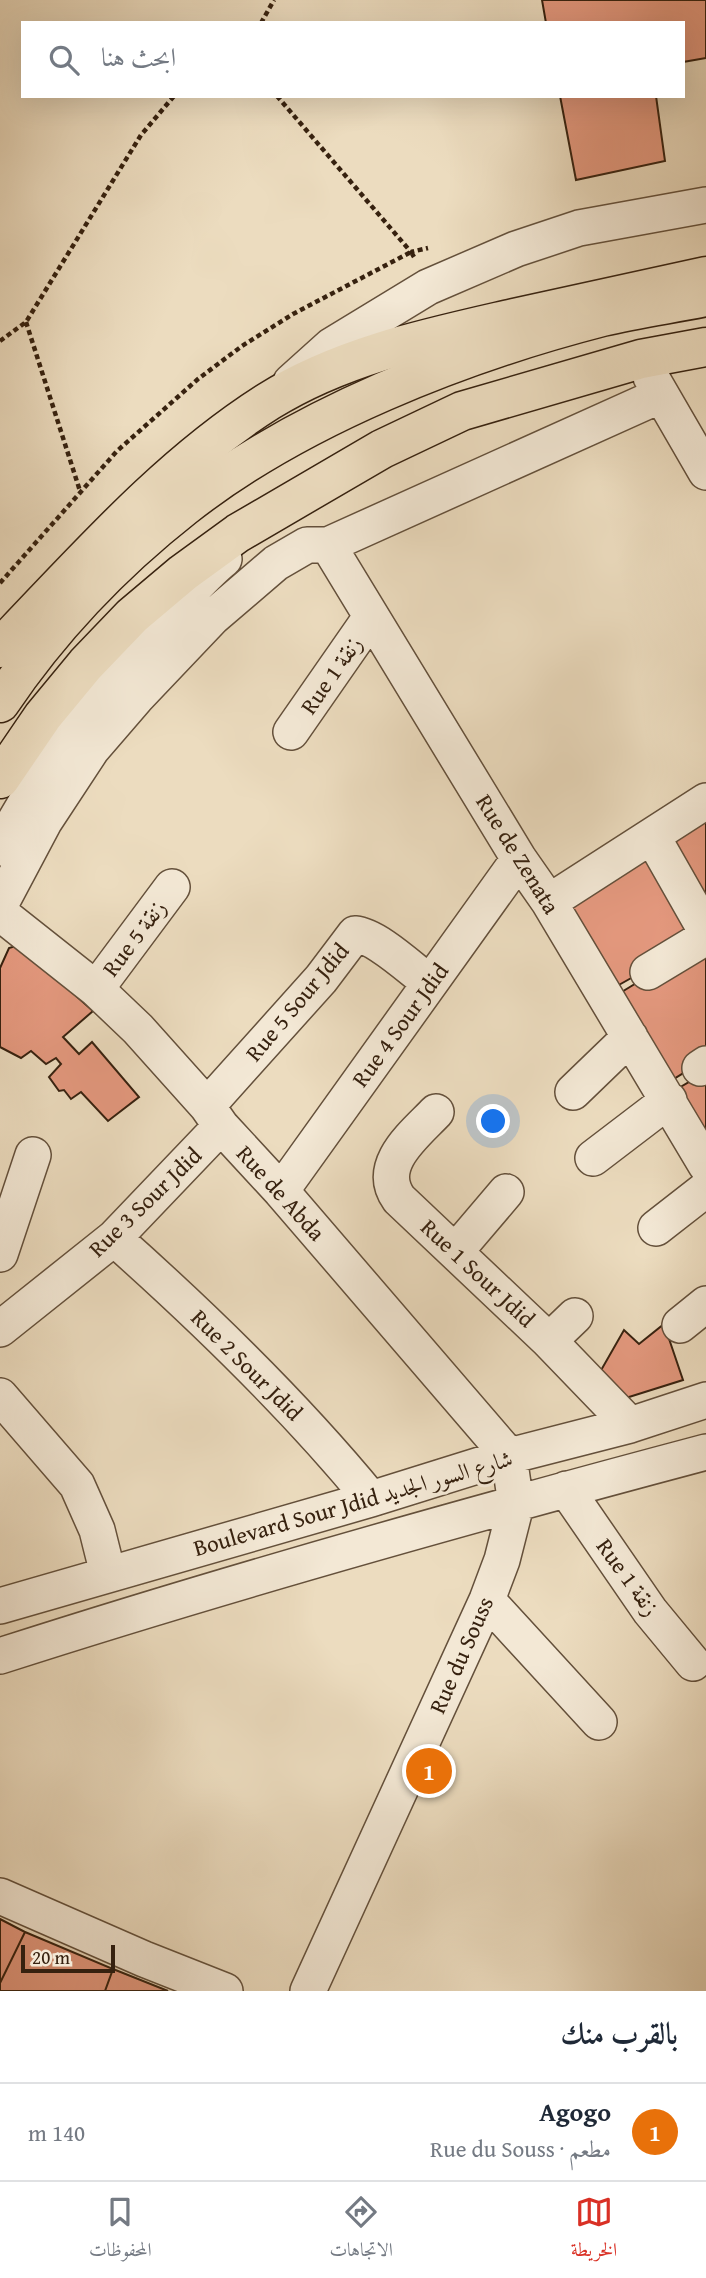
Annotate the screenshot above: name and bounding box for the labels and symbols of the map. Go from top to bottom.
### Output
street label: Rue 1 زنقة [292,629,370,720]
street label: Rue de Zenata [469,788,568,920]
street label: Rue 5 زنقة [94,892,173,983]
street label: Rue 5 Sour Jdid [237,935,357,1068]
street label: Rue 4 Sour Jdid [343,955,456,1093]
your location [476,1104,510,1138]
street label: Rue de Abda [229,1138,333,1248]
street label: Rue 3 Sour Jdid [81,1139,209,1264]
street label: Rue 1 Sour Jdid [414,1211,543,1335]
street label: Rue 2 Sour Jdid [184,1301,311,1428]
street label: Boulevard Sour Jdid شارع السور الجديد [189,1441,517,1568]
street label: Rue 1 زنقة [589,1531,668,1622]
street label: Rue du Souss [420,1591,501,1719]
pin: 1 [406,1745,452,1797]
scale bar [21,1942,116,1974]

